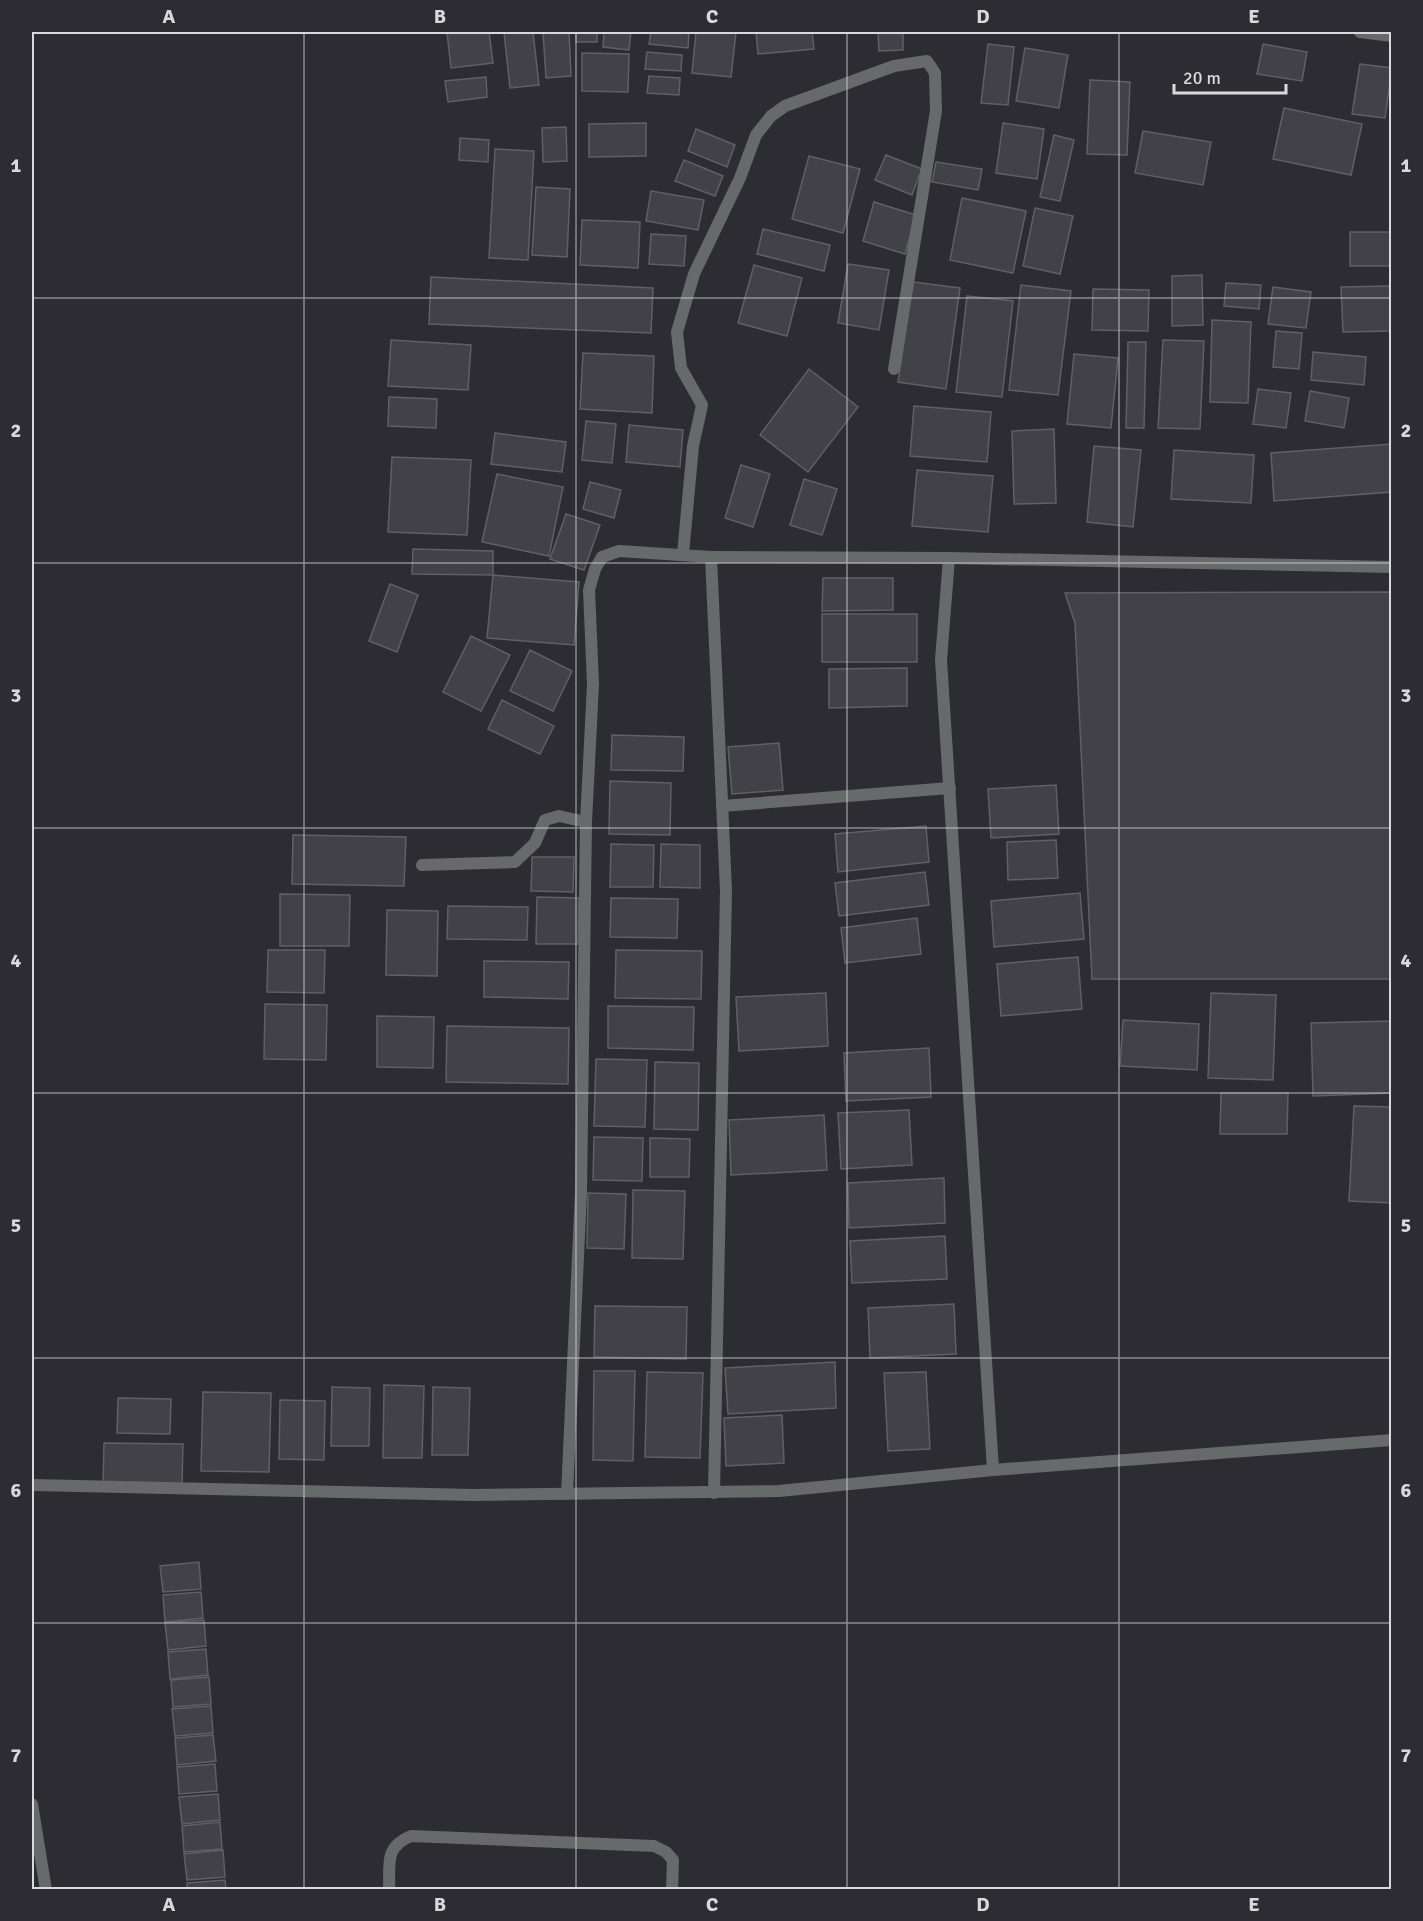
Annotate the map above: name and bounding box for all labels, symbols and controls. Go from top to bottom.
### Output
text: A [163,4,176,29]
text: B [434,4,446,29]
text: C [706,4,718,29]
text: D [976,4,990,29]
text: E [1248,4,1260,29]
scale bar [1174,57,1286,95]
text: 20 m [1183,67,1221,89]
text: 1 [11,153,22,178]
text: 1 [1401,153,1412,178]
text: 2 [11,418,21,443]
text: 2 [1401,418,1411,443]
text: 3 [11,683,21,708]
text: 3 [1401,683,1411,708]
text: 4 [11,948,22,973]
text: 4 [1401,948,1412,973]
text: 5 [11,1213,21,1238]
text: 5 [1401,1213,1411,1238]
text: 6 [11,1478,22,1503]
text: 6 [1401,1478,1412,1503]
text: 7 [11,1743,22,1768]
text: 7 [1401,1743,1412,1768]
text: A [163,1892,176,1917]
text: B [434,1892,446,1917]
text: C [706,1892,718,1917]
text: D [976,1892,990,1917]
text: E [1248,1892,1260,1917]

